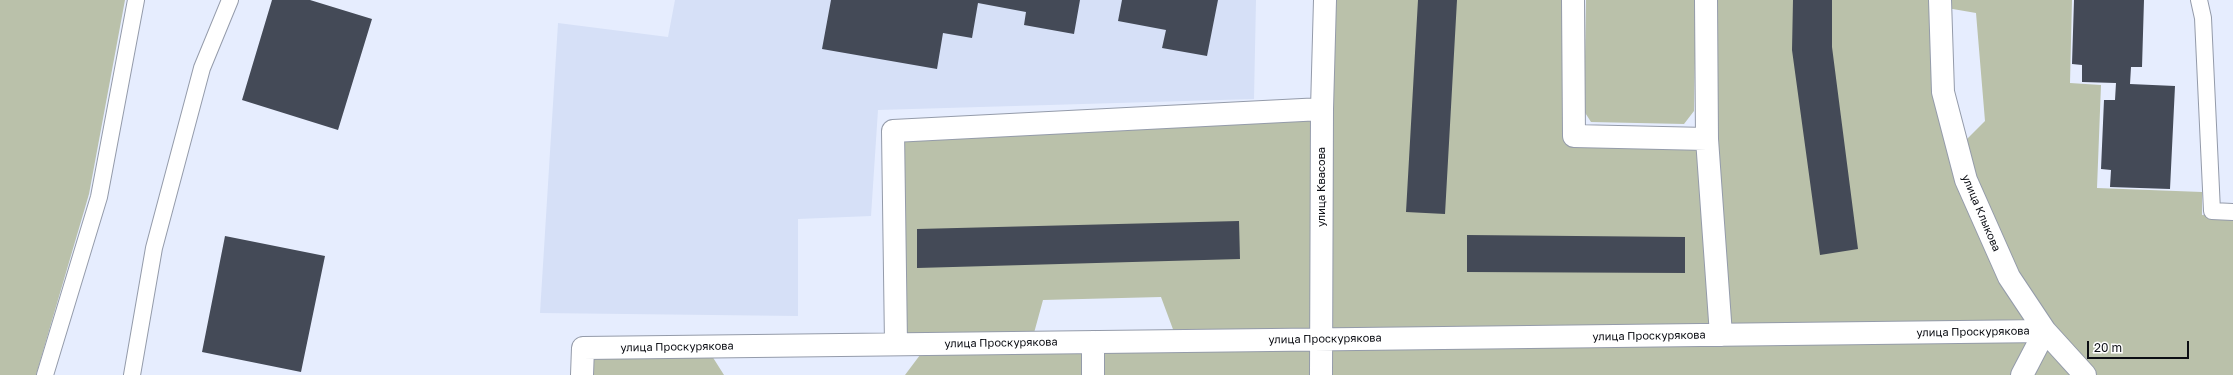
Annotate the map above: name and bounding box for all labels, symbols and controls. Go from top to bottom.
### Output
street label: улица Квасова [1315,147,1329,227]
street label: улица Клыкова [1959,172,2003,254]
street label: улица Проскурякова [1916,324,2030,340]
street label: улица Проскурякова [1592,328,1706,344]
street label: улица Проскурякова [1268,331,1382,347]
scale bar [2089,333,2191,359]
street label: улица Проскурякова [944,335,1058,351]
street label: улица Проскурякова [620,339,734,355]
text: 20 m [2094,340,2122,355]

